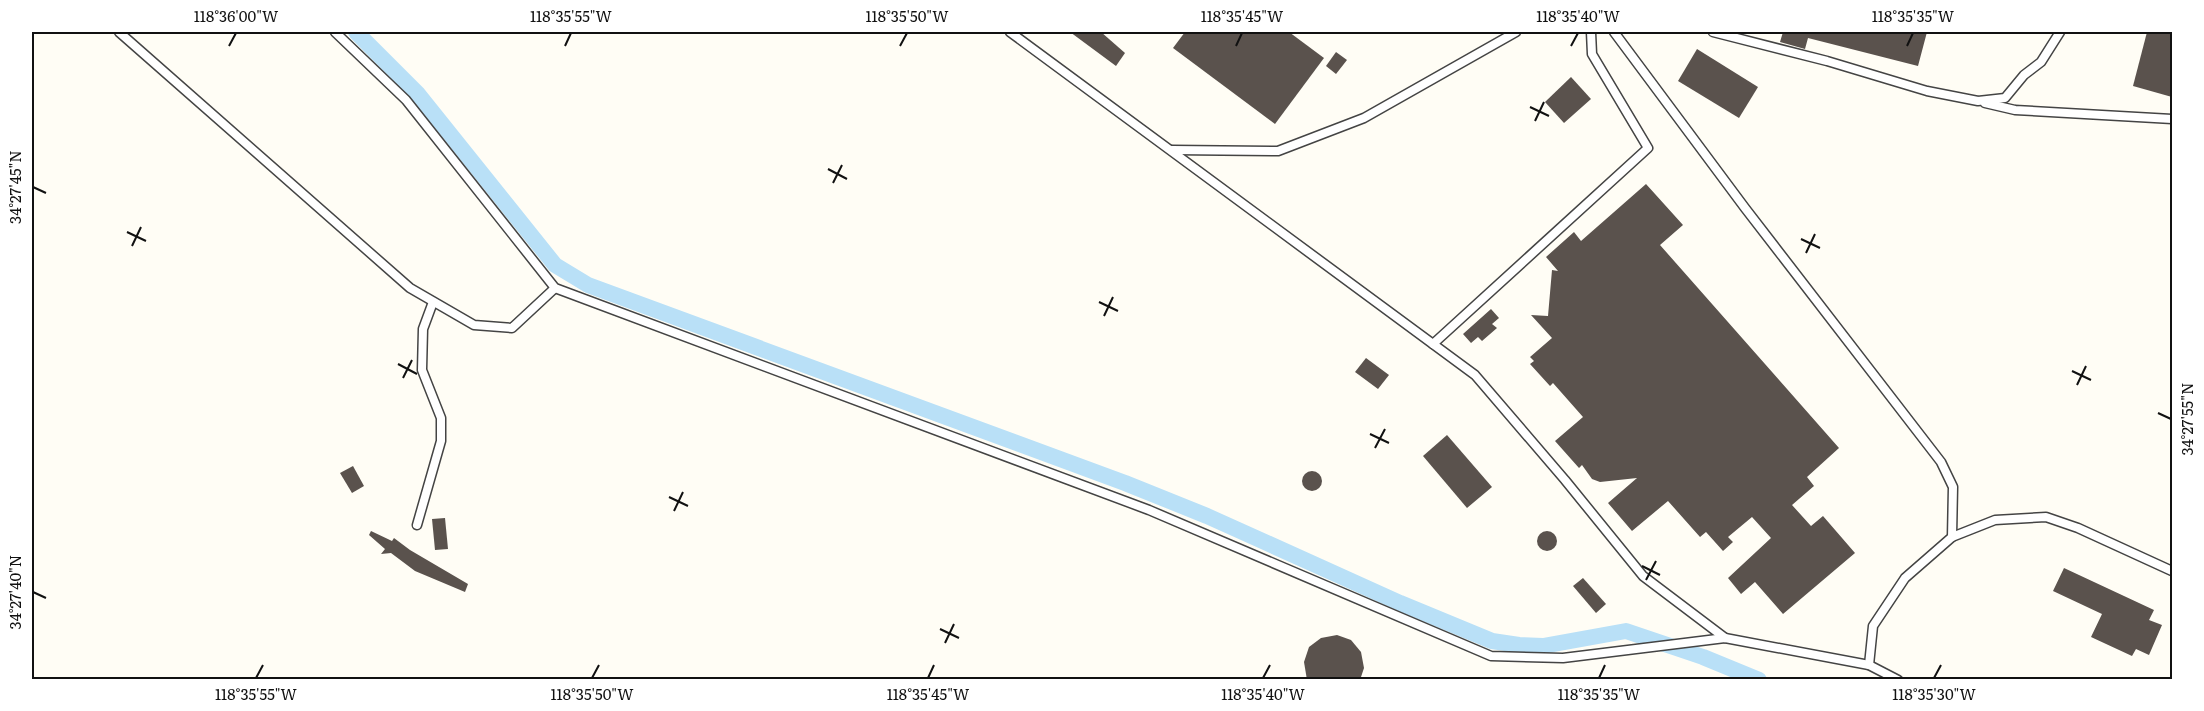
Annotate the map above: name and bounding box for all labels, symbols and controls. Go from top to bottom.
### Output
text: 118°36'00"W [194,4,279,27]
text: 118°35'55"W [530,4,613,27]
text: 118°35'50"W [865,4,949,27]
text: 118°35'45"W [1201,4,1284,27]
text: 118°35'40"W [1536,4,1620,27]
text: 118°35'35"W [1872,4,1955,27]
text: 34°27'45"N [3,150,26,224]
text: 34°27'55"N [2175,382,2198,456]
text: 34°27'40"N [3,555,26,629]
text: 118°35'55"W [215,682,298,705]
text: 118°35'50"W [550,682,634,705]
text: 118°35'45"W [887,682,970,705]
text: 118°35'40"W [1221,682,1305,705]
text: 118°35'35"W [1558,682,1641,705]
text: 118°35'30"W [1892,682,1976,705]

